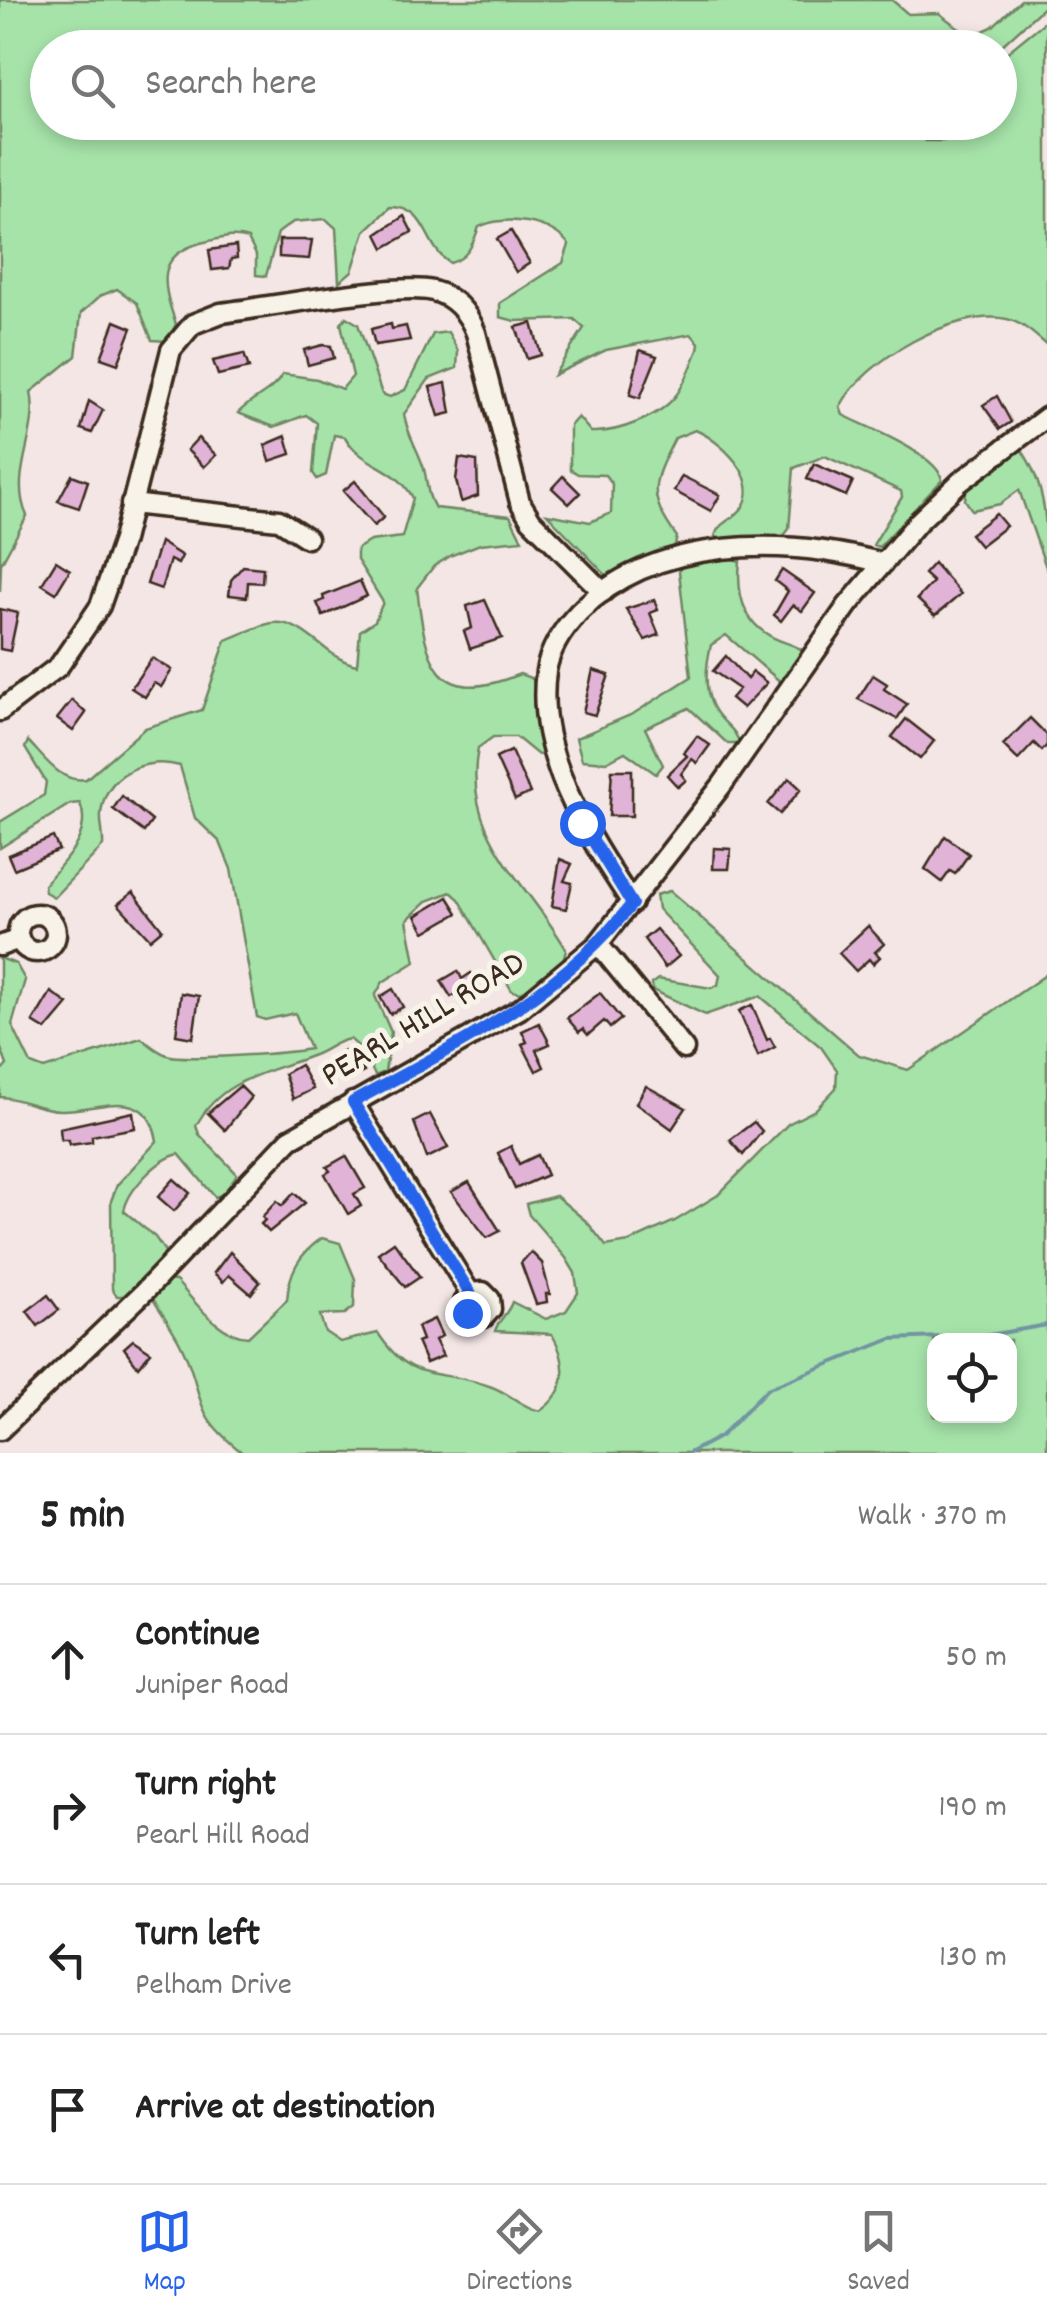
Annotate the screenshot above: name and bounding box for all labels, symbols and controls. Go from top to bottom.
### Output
search box [30,30,1017,140]
icon: search [65,58,120,113]
text: Search here [145,58,317,113]
route start [560,801,606,847]
street label: PEARL HILL ROAD [313,940,535,1102]
route end [445,1291,491,1337]
map controls [927,1333,1017,1423]
button: locate [927,1333,1017,1423]
text: 5 min [40,1488,125,1548]
text: Walk · 370 m [858,1495,1007,1541]
text: Continue [135,1609,260,1664]
icon: ahead [40,1632,95,1687]
text: 50 m [945,1636,1007,1682]
text: Juniper Road [135,1664,289,1710]
text: Turn right [135,1759,276,1814]
icon: right [40,1782,95,1837]
text: 190 m [939,1786,1007,1832]
text: Pearl Hill Road [135,1814,310,1860]
text: Turn left [135,1909,260,1964]
icon: left [40,1932,95,1987]
text: 130 m [939,1936,1007,1982]
text: Pelham Drive [135,1964,292,2010]
icon: arrive [40,2082,95,2137]
text: Arrive at destination [135,2082,435,2137]
tab: Map [137,2204,192,2304]
tab: Directions [467,2204,573,2304]
tab: Saved [847,2204,910,2304]

